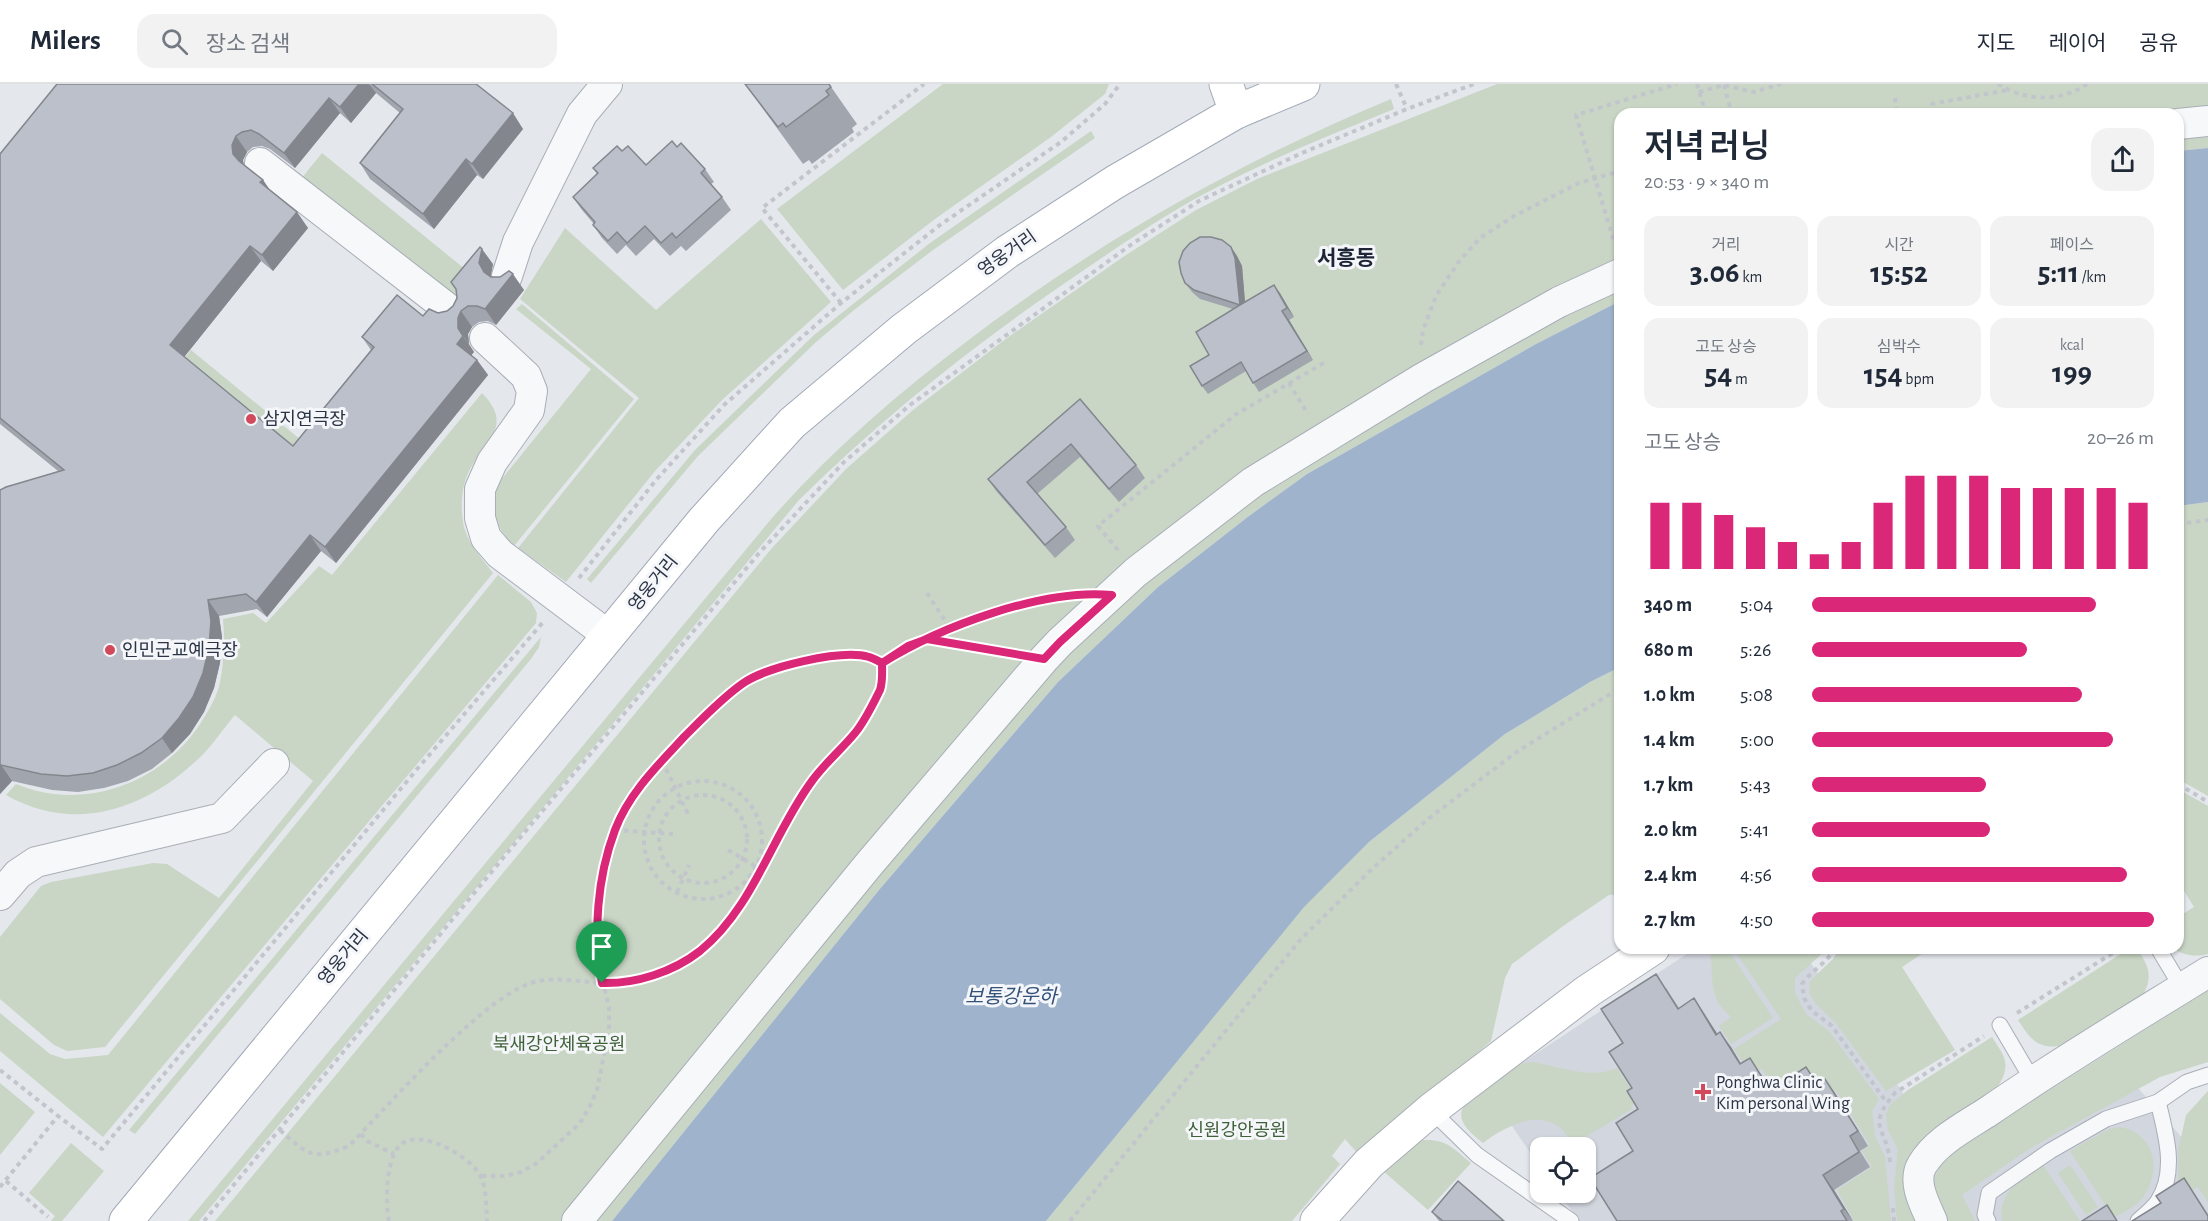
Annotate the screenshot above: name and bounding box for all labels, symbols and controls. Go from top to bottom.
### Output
search box [137,14,557,68]
icon: search [158,25,191,58]
text: Milers [30,27,101,55]
text: 장소 검색 [206,33,290,55]
text: 지도 [1977,33,2015,54]
text: 레이어 [2048,33,2106,54]
text: 공유 [2139,33,2178,54]
button: share [2091,128,2154,191]
text: 저녁 러닝 [1644,131,1770,164]
text: 20:53 · 9 × 340 m [1644,172,1769,192]
street label: 영웅거리 [974,226,1040,280]
text: 거리 [1711,237,1741,253]
text: 시간 [1884,237,1914,253]
text: 페이스 [2050,237,2094,253]
district label: 서흥동 [1317,247,1375,269]
text: 3.06 [1690,258,1740,288]
text: 15:52 [1870,258,1928,288]
text: 5:11 [2038,258,2079,288]
text: km [1740,269,1762,285]
text: /km [2079,269,2106,285]
text: kcal [2060,337,2084,353]
text: 고도 상승 [1695,339,1757,355]
text: 심박수 [1877,339,1921,355]
text: 199 [2052,358,2092,388]
text: 54 [1704,360,1732,390]
text: 154 [1864,360,1903,390]
text: m [1732,371,1748,387]
text: bpm [1903,371,1934,387]
place label: 삼지연극장 [263,409,346,429]
marker: 삼지연극장 [244,412,258,426]
text: 20–26 m [2087,428,2154,448]
text: 고도 상승 [1644,433,1721,453]
street label: 영웅거리 [624,551,682,615]
text: 340 m [1644,595,1692,615]
text: 5:04 [1740,595,1773,615]
place label: 인민군교예극장 [122,640,238,660]
text: 680 m [1644,640,1693,660]
text: 5:26 [1740,640,1771,660]
marker: 인민군교예극장 [103,643,117,657]
text: 1.0 km [1644,685,1695,705]
text: 5:08 [1740,685,1773,705]
text: 1.4 km [1644,730,1695,750]
text: 5:00 [1740,730,1774,750]
text: 1.7 km [1644,775,1693,795]
text: 5:43 [1740,775,1771,795]
text: 2.0 km [1644,820,1697,840]
text: 5:41 [1740,820,1769,840]
text: 2.4 km [1644,865,1697,885]
text: 4:56 [1740,865,1772,885]
text: 2.7 km [1644,910,1696,930]
text: 4:50 [1740,910,1773,930]
pin [576,921,627,983]
street label: 영웅거리 [314,925,372,989]
icon: arrive [585,930,618,963]
water label: 보통강운하 [965,986,1060,1007]
park label: 북새강안체육공원 [493,1034,625,1054]
place label: Ponghwa Clinic Kim personal Wing [1716,1074,1850,1113]
marker: Ponghwa Clinic Kim personal Wing [1694,1083,1712,1101]
park label: 신원강안공원 [1187,1120,1287,1140]
map controls [1530,1137,1596,1203]
button: locate [1530,1137,1596,1203]

